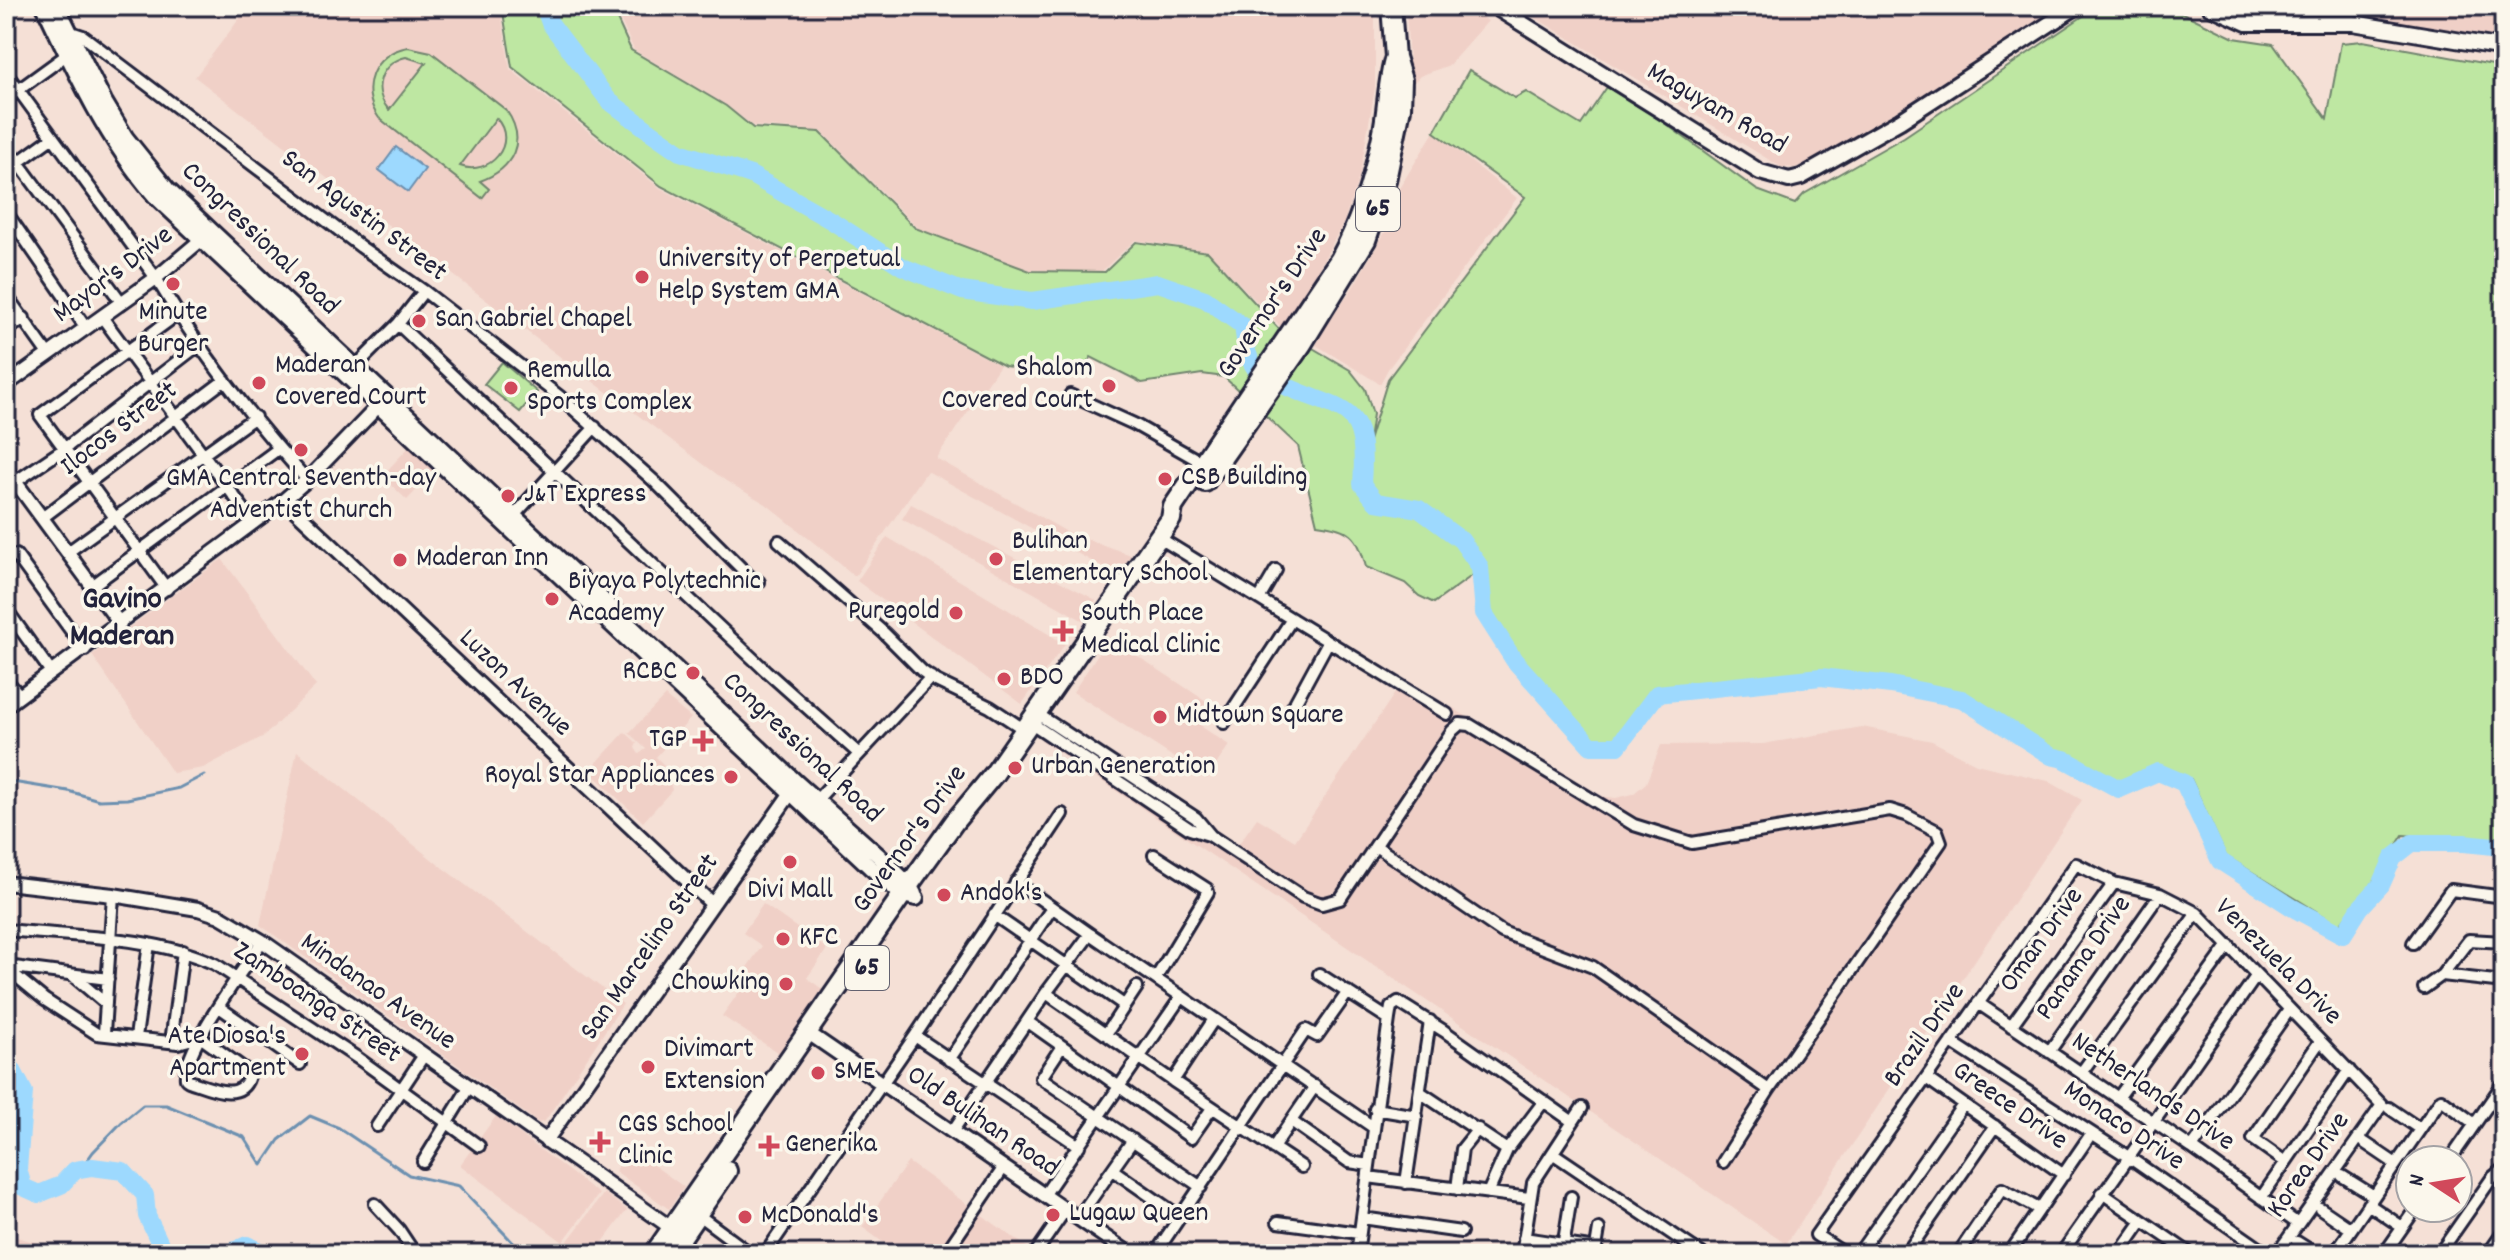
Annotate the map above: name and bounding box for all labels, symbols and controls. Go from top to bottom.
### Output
street label: Maguyam Road [1638,54,1794,166]
street label: San Agustin Street [271,141,455,293]
street label: Congressional Road [171,154,347,326]
road number: 65 [1356,187,1400,231]
street label: Mayor's Drive [45,217,183,335]
street label: Governor's Drive [1209,221,1339,387]
place label: University of Perpetual Help System GMA [658,241,901,313]
marker: University of Perpetual Help System GMA [633,268,651,286]
marker: Minute Burger [164,275,182,293]
place label: Minute Burger [138,294,209,366]
place label: San Gabriel Chapel [435,301,632,341]
marker: San Gabriel Chapel [410,312,428,330]
place label: Maderan Covered Court [275,347,427,419]
place label: Shalom Covered Court [941,350,1093,422]
place label: Remulla Sports Complex [527,352,691,424]
street label: Ilocos Street [53,373,187,487]
marker: Maderan Covered Court [250,374,268,392]
marker: Shalom Covered Court [1100,377,1118,395]
marker: Remulla Sports Complex [502,379,520,397]
marker: GMA Central Seventh-day Adventist Church [292,441,310,459]
place label: CSB Building [1181,459,1307,499]
place label: GMA Central Seventh-day Adventist Church [166,460,437,532]
marker: CSB Building [1156,470,1174,488]
place label: J&T Express [524,476,646,516]
marker: J&T Express [499,487,517,505]
place label: Bulihan Elementary School [1012,523,1208,595]
place label: Maderan Inn [416,540,548,580]
marker: Bulihan Elementary School [987,550,1005,568]
marker: Maderan Inn [391,551,409,569]
place label: Biyaya Polytechnic Academy [568,563,761,635]
district label: Gavino Maderan [70,578,174,661]
marker: Biyaya Polytechnic Academy [543,590,561,608]
place label: Puregold [848,593,940,633]
place label: South Place Medical Clinic [1081,595,1220,667]
marker: Puregold [947,604,965,622]
marker: South Place Medical Clinic [1052,620,1074,642]
street label: Luzon Avenue [448,621,580,747]
place label: RCBC [622,653,677,693]
place label: BDO [1020,659,1064,699]
marker: RCBC [684,664,702,682]
street label: Congressional Road [712,664,890,834]
marker: BDO [995,670,1013,688]
place label: Midtown Square [1176,697,1344,737]
marker: Midtown Square [1151,708,1169,726]
place label: TGP [649,721,687,761]
marker: TGP [694,732,712,750]
place label: Urban Generation [1031,748,1216,788]
place label: Royal Star Appliances [484,757,715,797]
street label: Governor's Drive [844,758,978,922]
marker: Urban Generation [1006,759,1024,777]
marker: Royal Star Appliances [722,768,740,786]
street label: San Marcelino Street [572,846,730,1050]
marker: Divi Mall [781,853,799,871]
place label: Divi Mall [747,872,833,912]
place label: Andok's [960,875,1043,915]
street label: Oman Drive [1991,880,2095,1002]
marker: Andok's [935,886,953,904]
street label: Panama Drive [2027,888,2143,1030]
street label: Venezuela Drive [2204,890,2350,1036]
place label: KFC [799,919,838,959]
street label: Mindanao Avenue [291,924,463,1062]
marker: KFC [774,930,792,948]
street label: Zamboanga Street [224,933,408,1075]
road number: 65 [845,946,889,990]
place label: Chowking [671,964,770,1004]
marker: Chowking [777,975,795,993]
street label: Brazil Drive [1875,976,1977,1096]
place label: Ate Diosa's Apartment [167,1018,286,1090]
street label: Netherlands Drive [2062,1023,2242,1163]
place label: Divimart Extension [664,1031,765,1103]
marker: Ate Diosa's Apartment [293,1045,311,1063]
street label: Greece Drive [1943,1052,2075,1162]
place label: SME [834,1053,876,1093]
street label: Old Bulihan Road [897,1057,1067,1189]
marker: Divimart Extension [639,1058,657,1076]
marker: SME [809,1064,827,1082]
street label: Monaco Drive [2054,1072,2192,1182]
street label: Korea Drive [2259,1105,2361,1227]
place label: CGS School Clinic [618,1106,733,1178]
place label: Generika [785,1126,878,1166]
marker: CGS School Clinic [589,1131,611,1153]
marker: Generika [760,1137,778,1155]
north arrow [2394,1144,2474,1224]
text: N [2402,1172,2434,1189]
place label: Lugaw Queen [1069,1195,1208,1235]
place label: McDonald's [761,1197,879,1237]
marker: Lugaw Queen [1044,1206,1062,1224]
marker: McDonald's [736,1208,754,1226]

